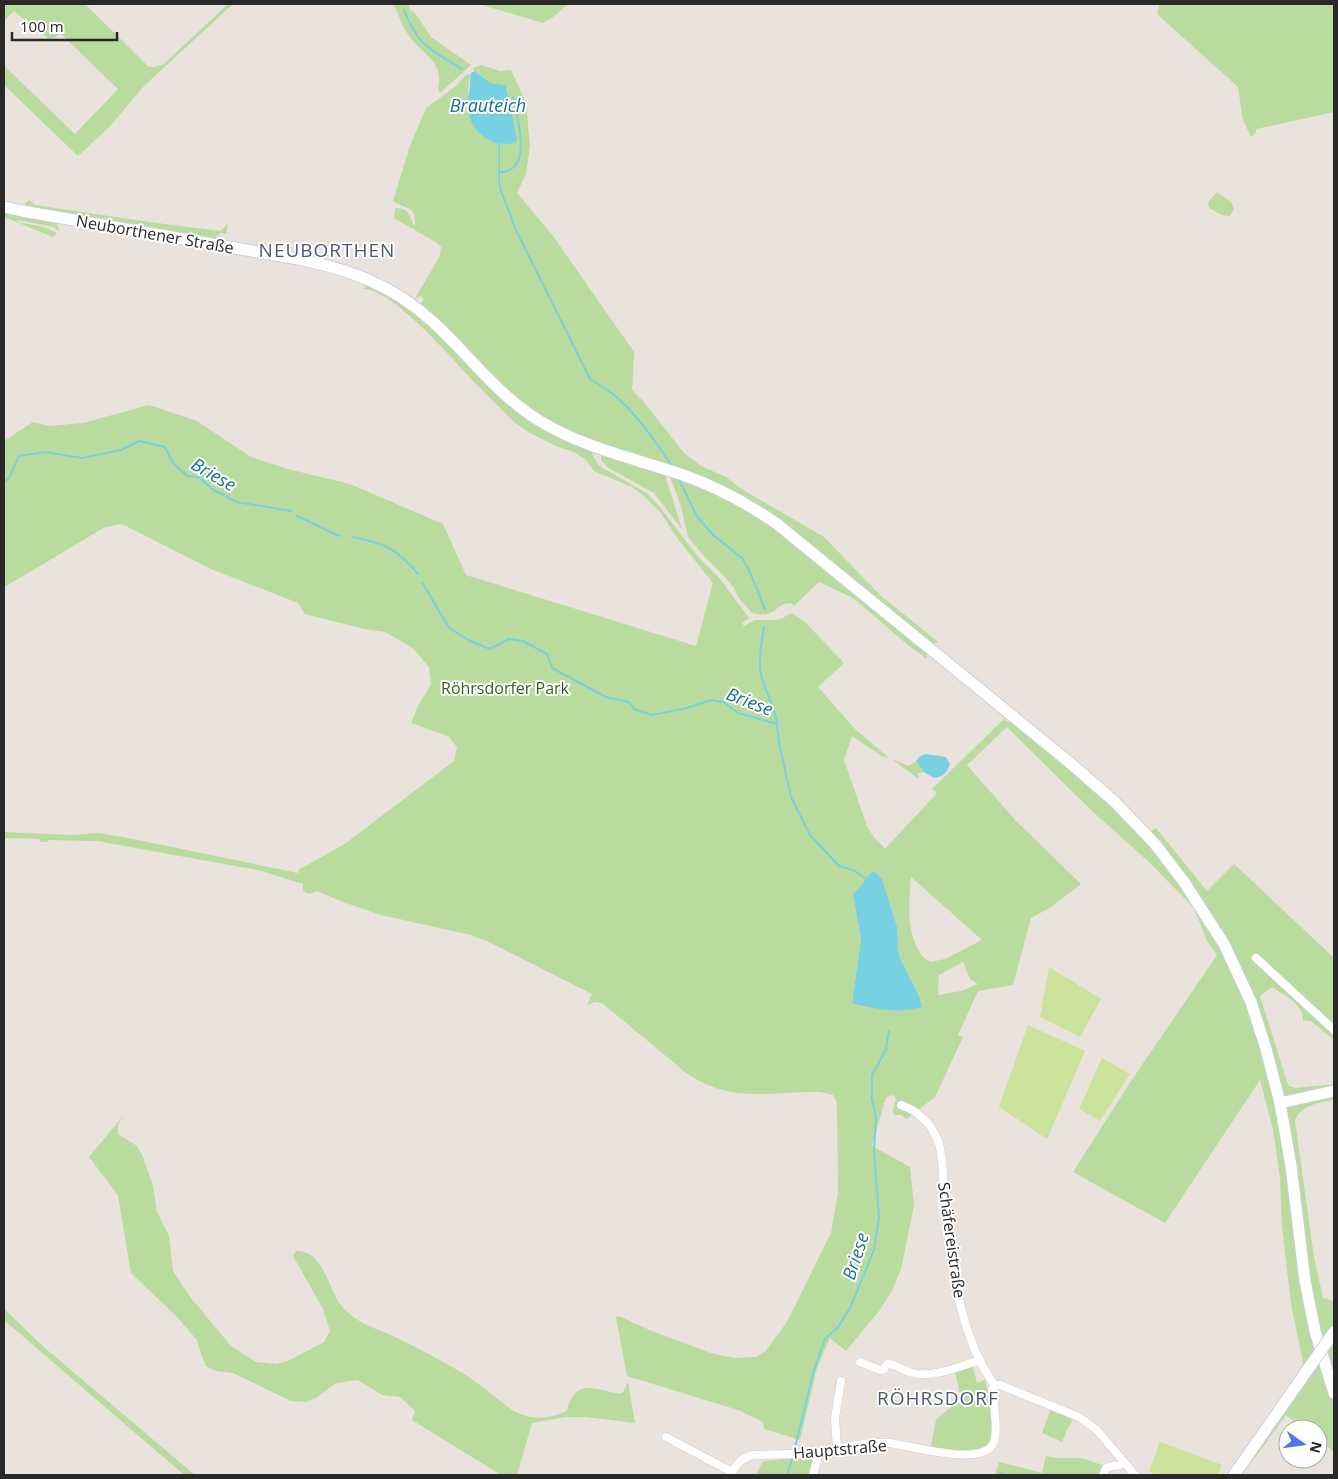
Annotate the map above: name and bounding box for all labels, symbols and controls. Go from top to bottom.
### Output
scale bar [12,10,118,42]
text: 100 m [20,16,64,36]
water label: Brauteich [450,93,526,117]
street label: Neuborthener Straße [74,209,236,259]
district label: NEUBORTHEN [259,237,395,263]
water label: Briese [187,452,241,496]
park label: Röhrsdorfer Park [441,677,570,699]
water label: Briese [723,681,777,721]
street label: Schäfereistraße [933,1181,971,1299]
water label: Briese [836,1229,874,1283]
district label: RÖHRSDORF [877,1385,999,1411]
north arrow [1278,1419,1328,1469]
street label: Hauptstraße [792,1434,888,1464]
text: N [1306,1439,1327,1455]

